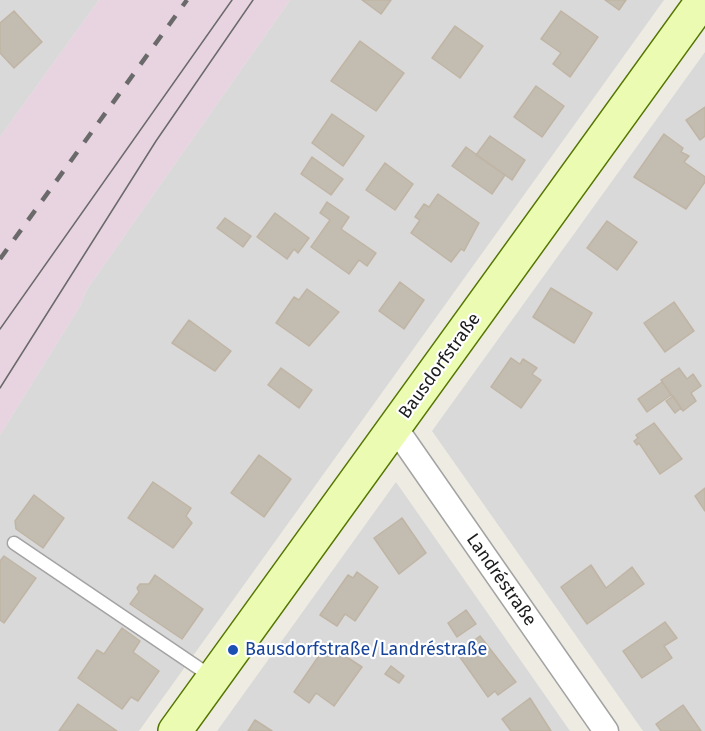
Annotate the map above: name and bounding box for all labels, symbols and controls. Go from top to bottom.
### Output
street label: Bausdorfstraße [394,309,486,423]
street label: Landréstraße [461,530,541,630]
place label: Bausdorfstraße/Landréstraße [245,639,487,661]
marker: Bausdorfstraße/Landréstraße [226,643,240,657]

